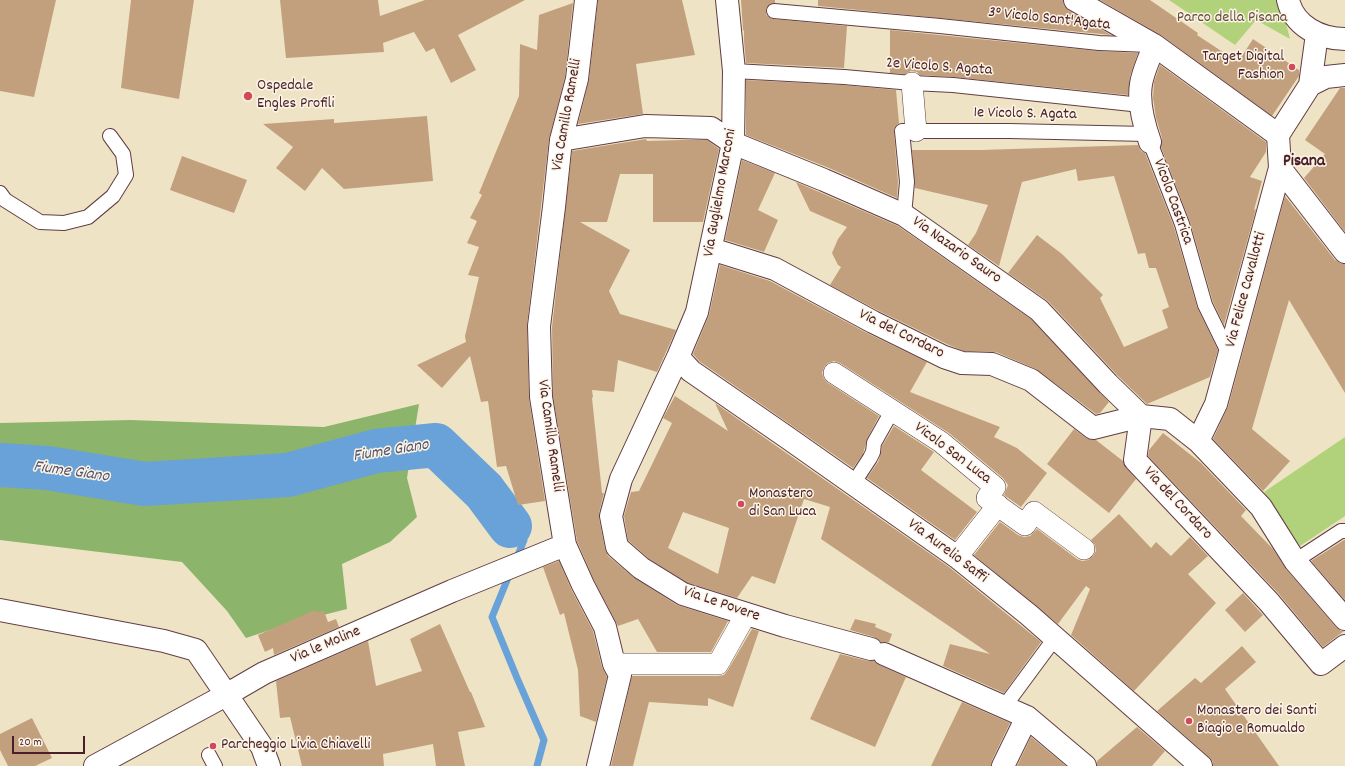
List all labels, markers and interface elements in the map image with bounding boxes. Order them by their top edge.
street label: 3° Vicolo Sant'Agata [987,4,1111,36]
park label: Parco della Pisana [1177,9,1287,29]
place label: Target Digital Fashion [1202,48,1284,86]
street label: 2e Vicolo S. Agata [885,55,993,81]
street label: Via Camillo Ramelli [549,57,587,173]
marker: Target Digital Fashion [1287,62,1297,72]
place label: Ospedale Engles Profili [257,77,334,115]
marker: Ospedale Engles Profili [242,90,254,102]
street label: 1e Vicolo S. Agata [973,105,1077,125]
street label: Via Guglielmo Marconi [700,127,742,259]
district label: Pisana [1283,153,1325,173]
street label: Vicolo Castrica [1148,157,1196,247]
street label: Via Nazario Sauro [908,213,1004,289]
street label: Via Felice Cavallotti [1222,230,1272,350]
street label: Via del Cordaro [855,306,947,364]
street label: Via Camillo Ramelli [532,379,566,493]
street label: Vicolo San Luca [910,419,994,489]
water label: Fiume Giano [352,436,430,468]
water label: Fiume Giano [32,458,110,488]
street label: Via del Cordaro [1138,464,1216,544]
place label: Monastero di San Luca [749,485,816,523]
marker: Monastero di San Luca [736,499,746,509]
street label: Via Aurelio Saffi [903,516,991,588]
street label: Via Le Povere [680,583,762,627]
street label: Via le Moline [288,623,364,669]
place label: Monastero dei Santi Biagio e Romualdo [1197,702,1317,740]
marker: Monastero dei Santi Biagio e Romualdo [1184,716,1194,726]
scale bar [14,728,87,754]
text: 20 m [19,734,42,751]
place label: Parcheggio Livia Chiavelli [221,736,370,756]
marker: Parcheggio Livia Chiavelli [208,741,218,751]

